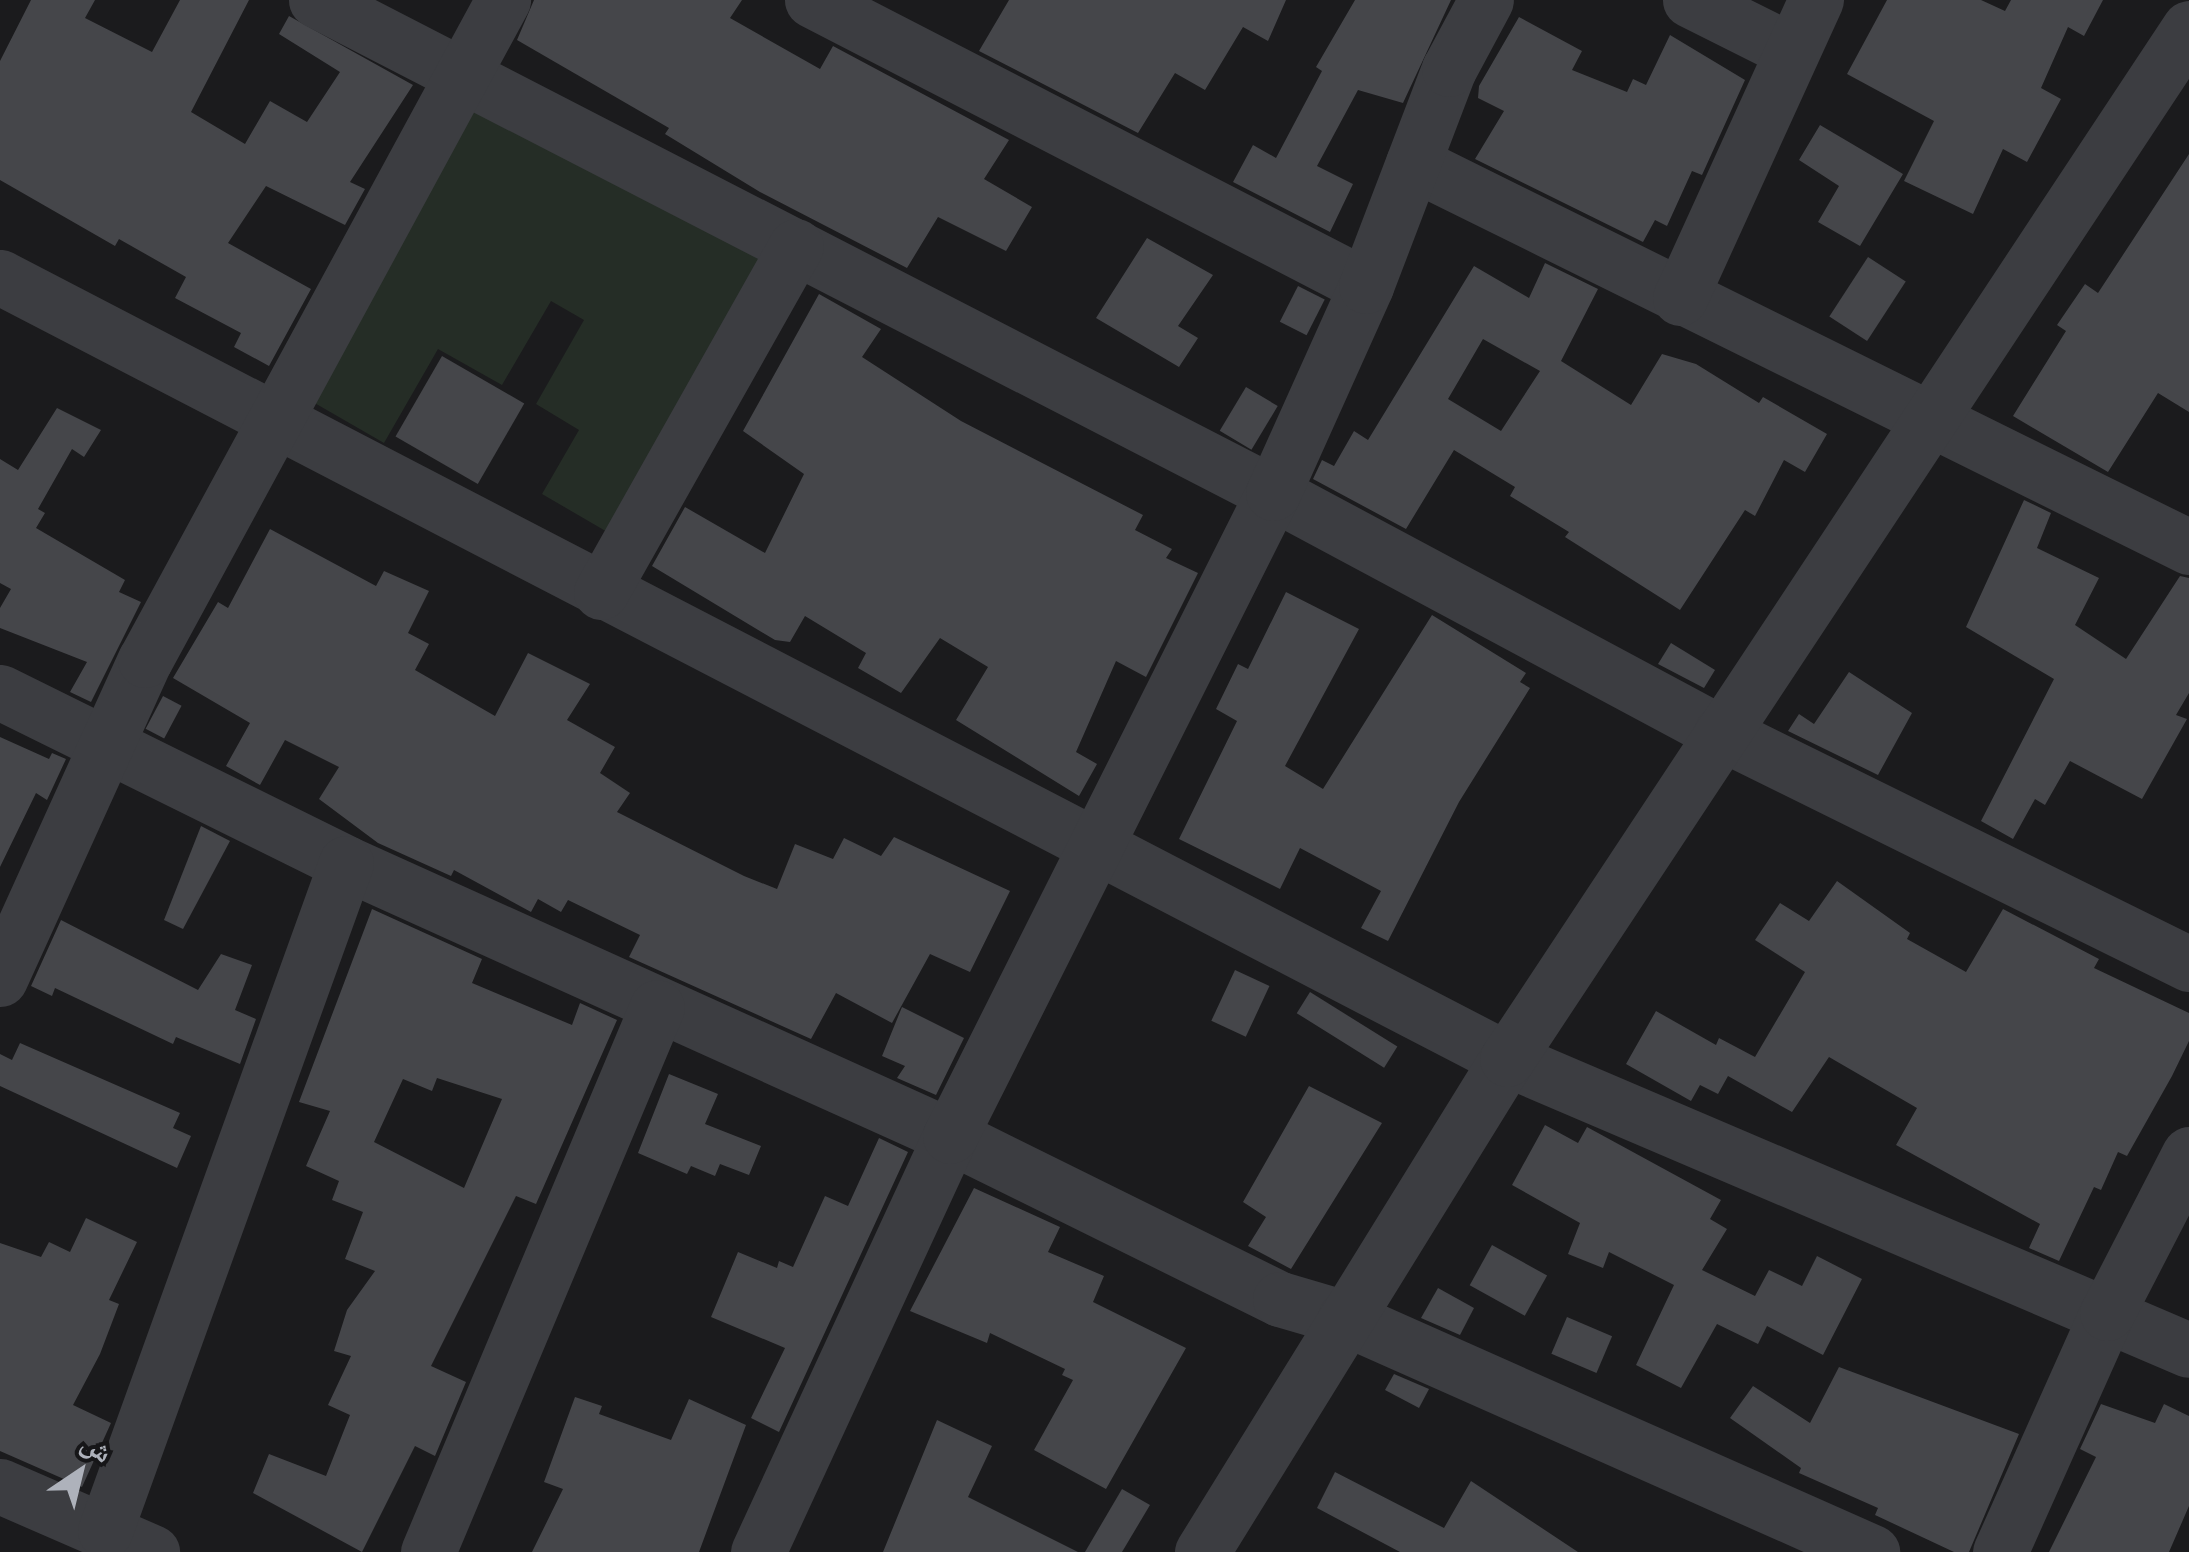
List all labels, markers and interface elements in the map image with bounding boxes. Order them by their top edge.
north arrow [30,1422,130,1522]
text: ش [75,1423,120,1471]

